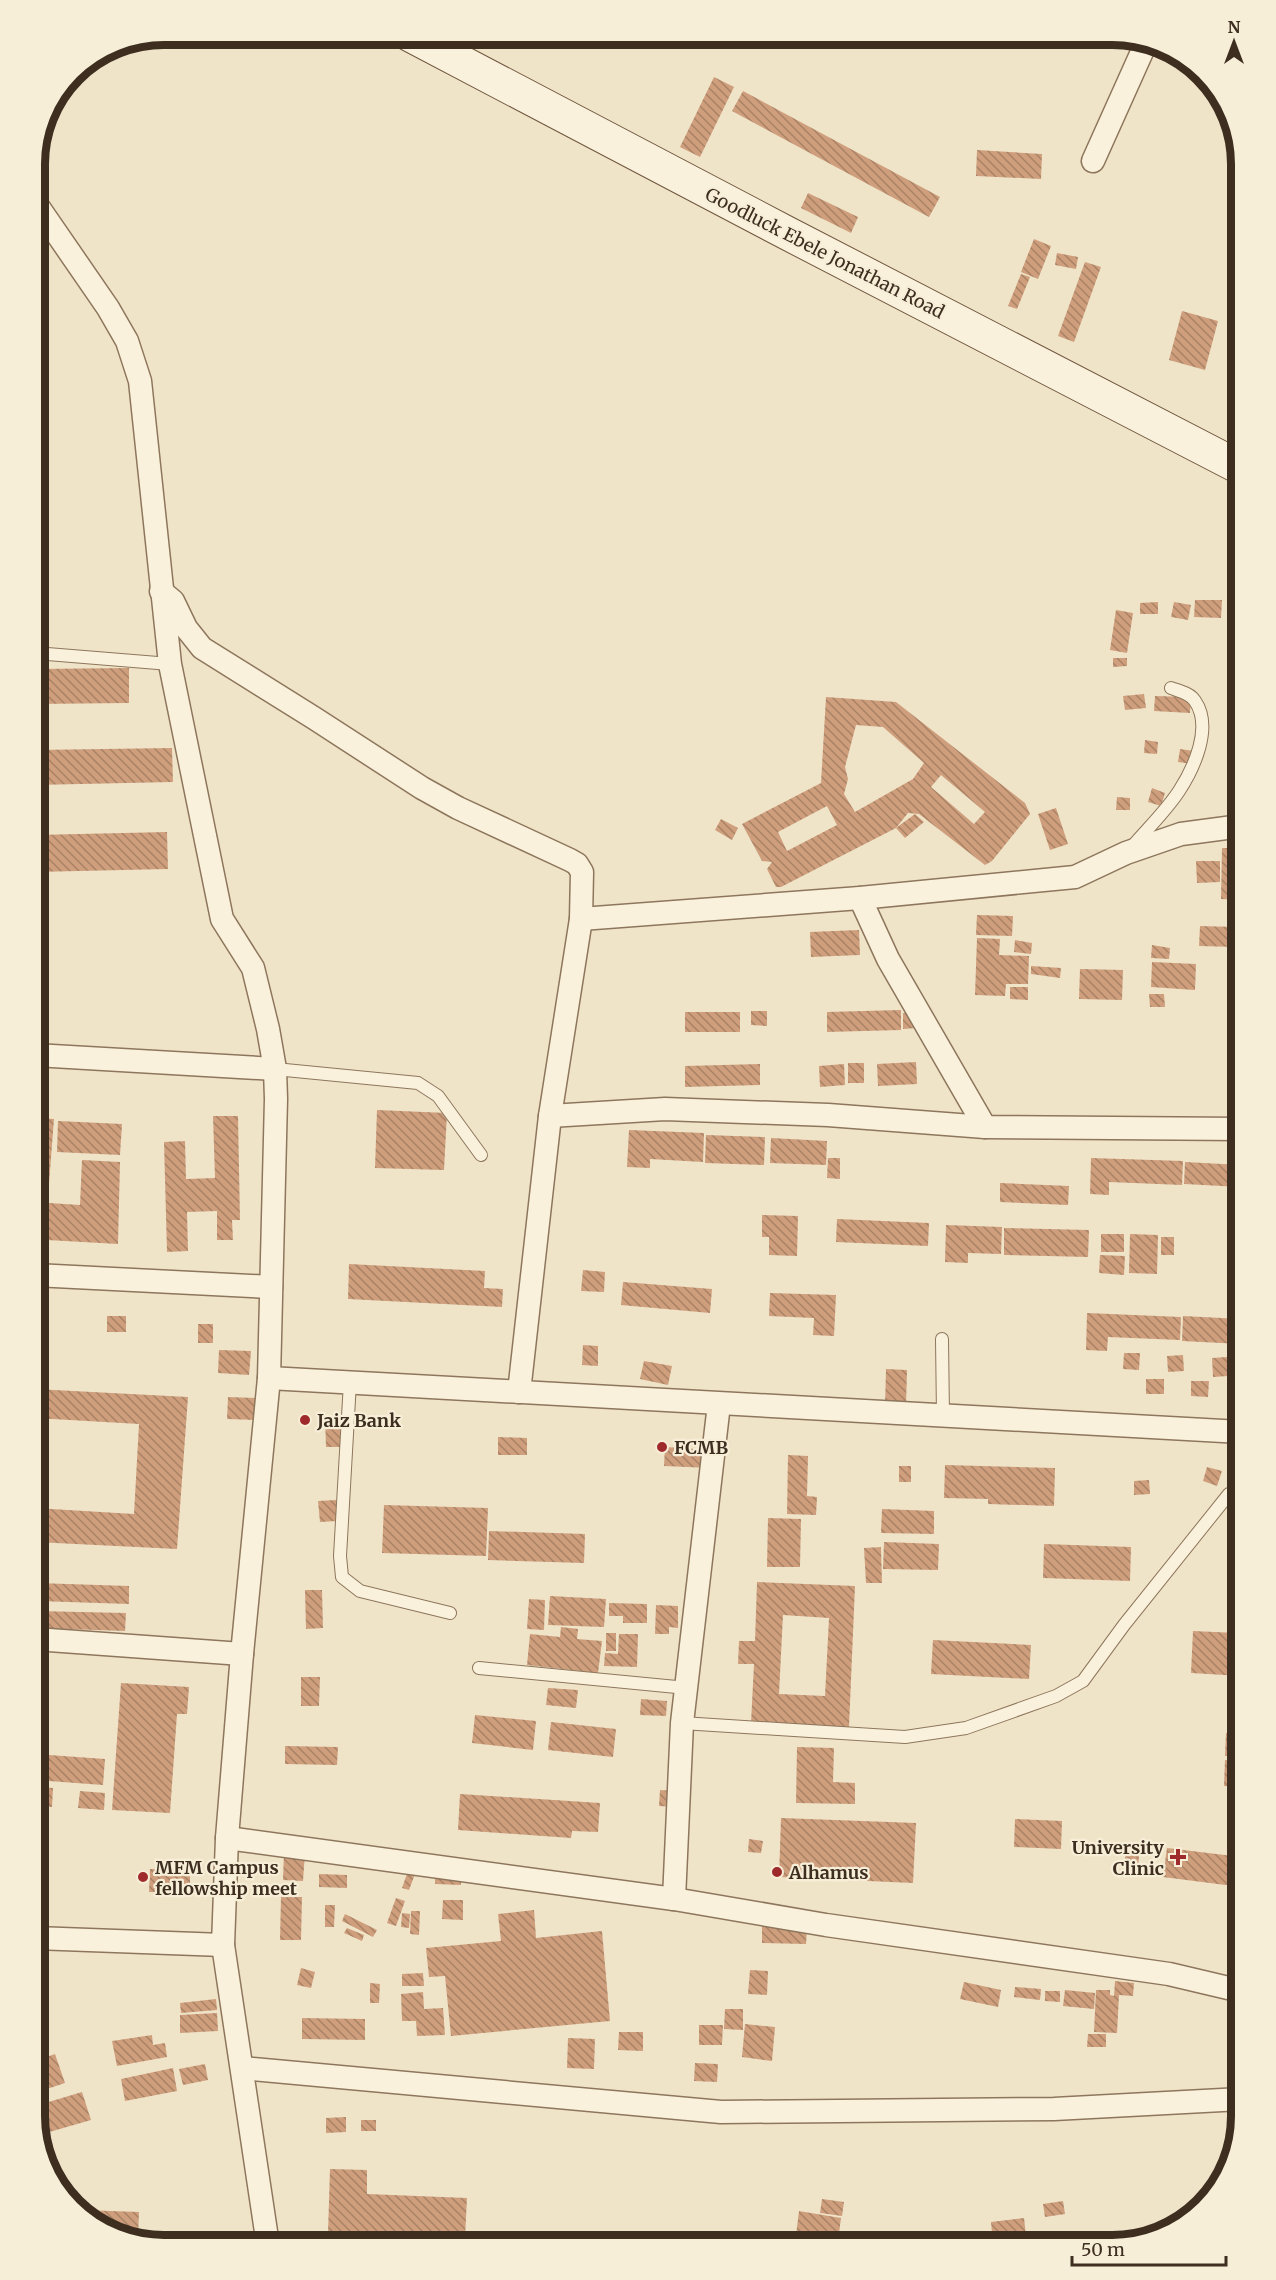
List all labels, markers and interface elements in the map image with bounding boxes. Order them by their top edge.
north arrow [1204,12,1264,72]
text: N [1228,17,1241,37]
street label: Goodluck Ebele Jonathan Road [702,183,949,324]
place label: Jaiz Bank [316,1409,401,1432]
marker: Jaiz Bank [298,1413,312,1427]
place label: FCMB [674,1436,728,1459]
marker: FCMB [655,1440,669,1454]
place label: University Clinic [1072,1836,1164,1880]
marker: University Clinic [1169,1848,1187,1866]
place label: MFM Campus fellowship meet [155,1856,298,1900]
place label: Alhamus [788,1861,868,1884]
marker: Alhamus [770,1865,784,1879]
marker: MFM Campus fellowship meet [136,1870,150,1884]
scale bar [1072,2229,1226,2267]
text: 50 m [1081,2238,1125,2261]

